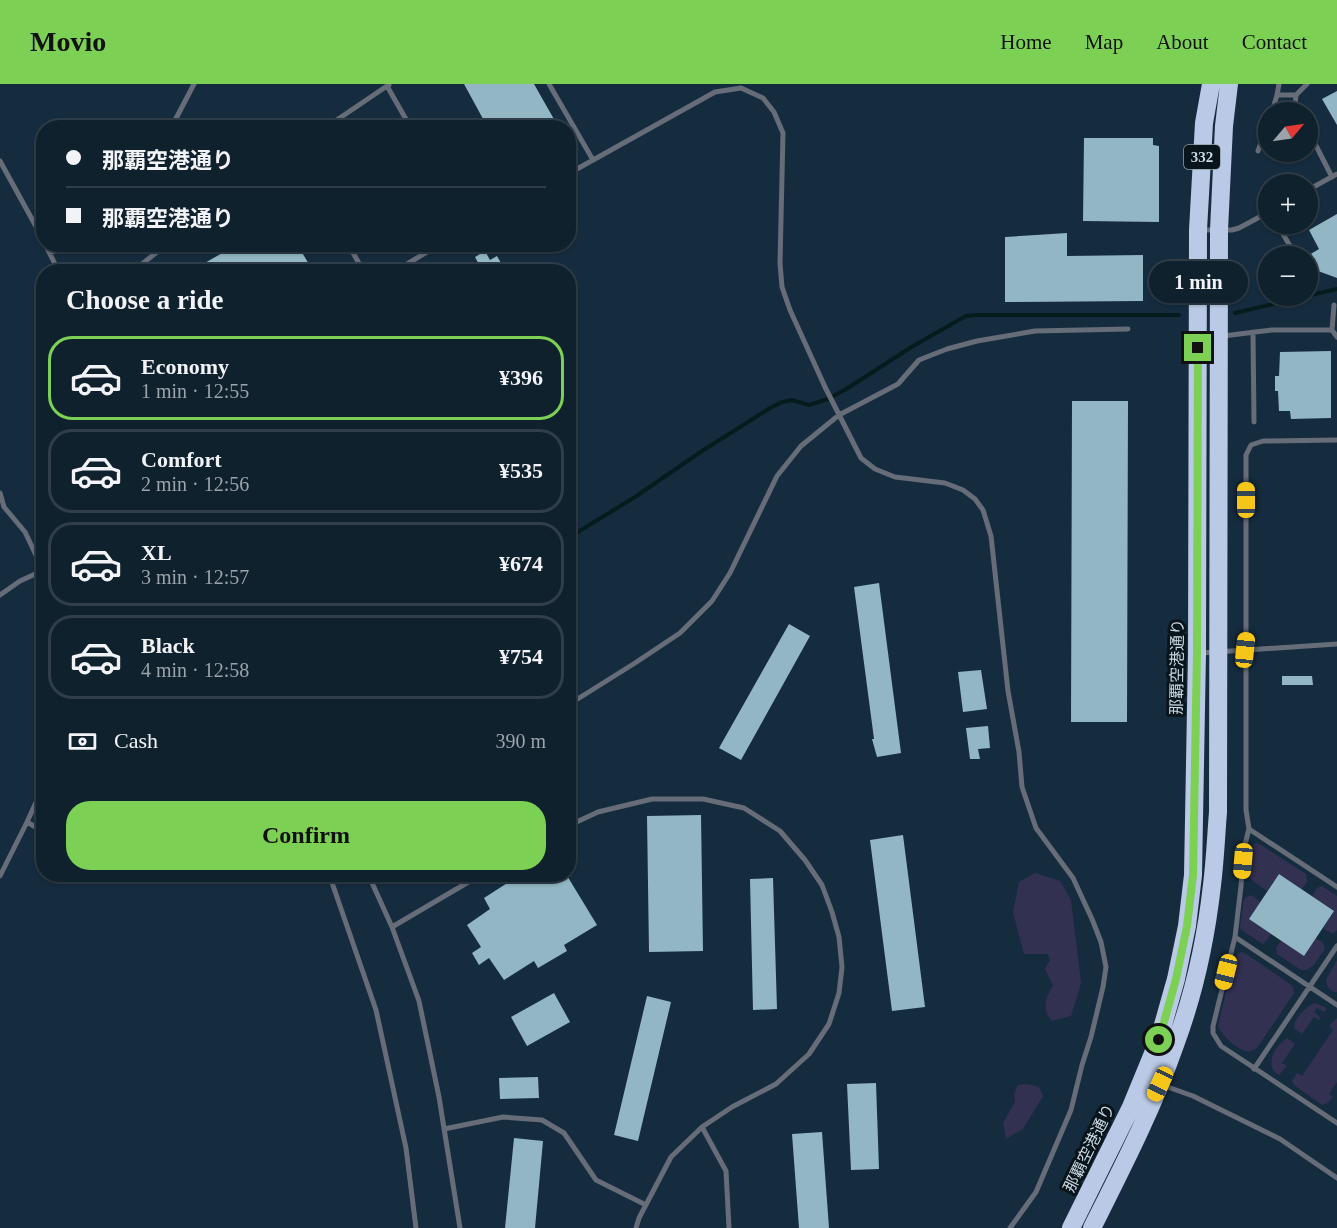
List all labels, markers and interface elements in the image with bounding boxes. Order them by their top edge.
text: Movio [30,26,106,57]
text: Home [1000,30,1052,54]
text: Map [1085,30,1123,54]
text: About [1156,30,1209,54]
text: Contact [1242,30,1307,54]
north arrow [1258,102,1318,162]
map controls [1258,102,1318,306]
road number: 332 [1184,145,1220,169]
text: 那覇空港通り [102,148,234,173]
button: + [1258,174,1318,234]
text: 那覇空港通り [102,206,234,231]
button: − [1258,246,1318,306]
callout: 1 min [1148,261,1248,303]
text: 1 min [1174,271,1223,293]
text: Choose a ride [66,285,224,315]
route end [1184,334,1211,361]
icon: car [69,351,123,405]
text: Economy [141,354,229,379]
text: ¥396 [499,365,543,390]
text: 1 min · 12:55 [141,380,249,402]
icon: car [69,444,123,498]
text: Comfort [141,447,222,472]
text: ¥535 [499,458,543,483]
text: 2 min · 12:56 [141,473,249,495]
car [1237,482,1255,518]
icon: car [69,537,123,591]
text: XL [141,540,172,565]
text: ¥674 [499,551,543,576]
text: 3 min · 12:57 [141,566,249,588]
street label: 那覇空港通り [1168,619,1186,715]
icon: car [69,630,123,684]
car [1234,631,1256,669]
text: Black [141,633,195,658]
text: ¥754 [499,644,543,669]
text: 4 min · 12:58 [141,659,249,681]
icon: cash [66,725,99,758]
text: Cash [114,728,158,753]
text: 390 m [495,730,546,752]
button: Confirm [66,801,546,870]
car [1232,842,1254,880]
car [1213,952,1239,992]
route start [1145,1026,1172,1053]
car [1144,1064,1176,1104]
street label: 那覇空港通り [1060,1101,1118,1195]

